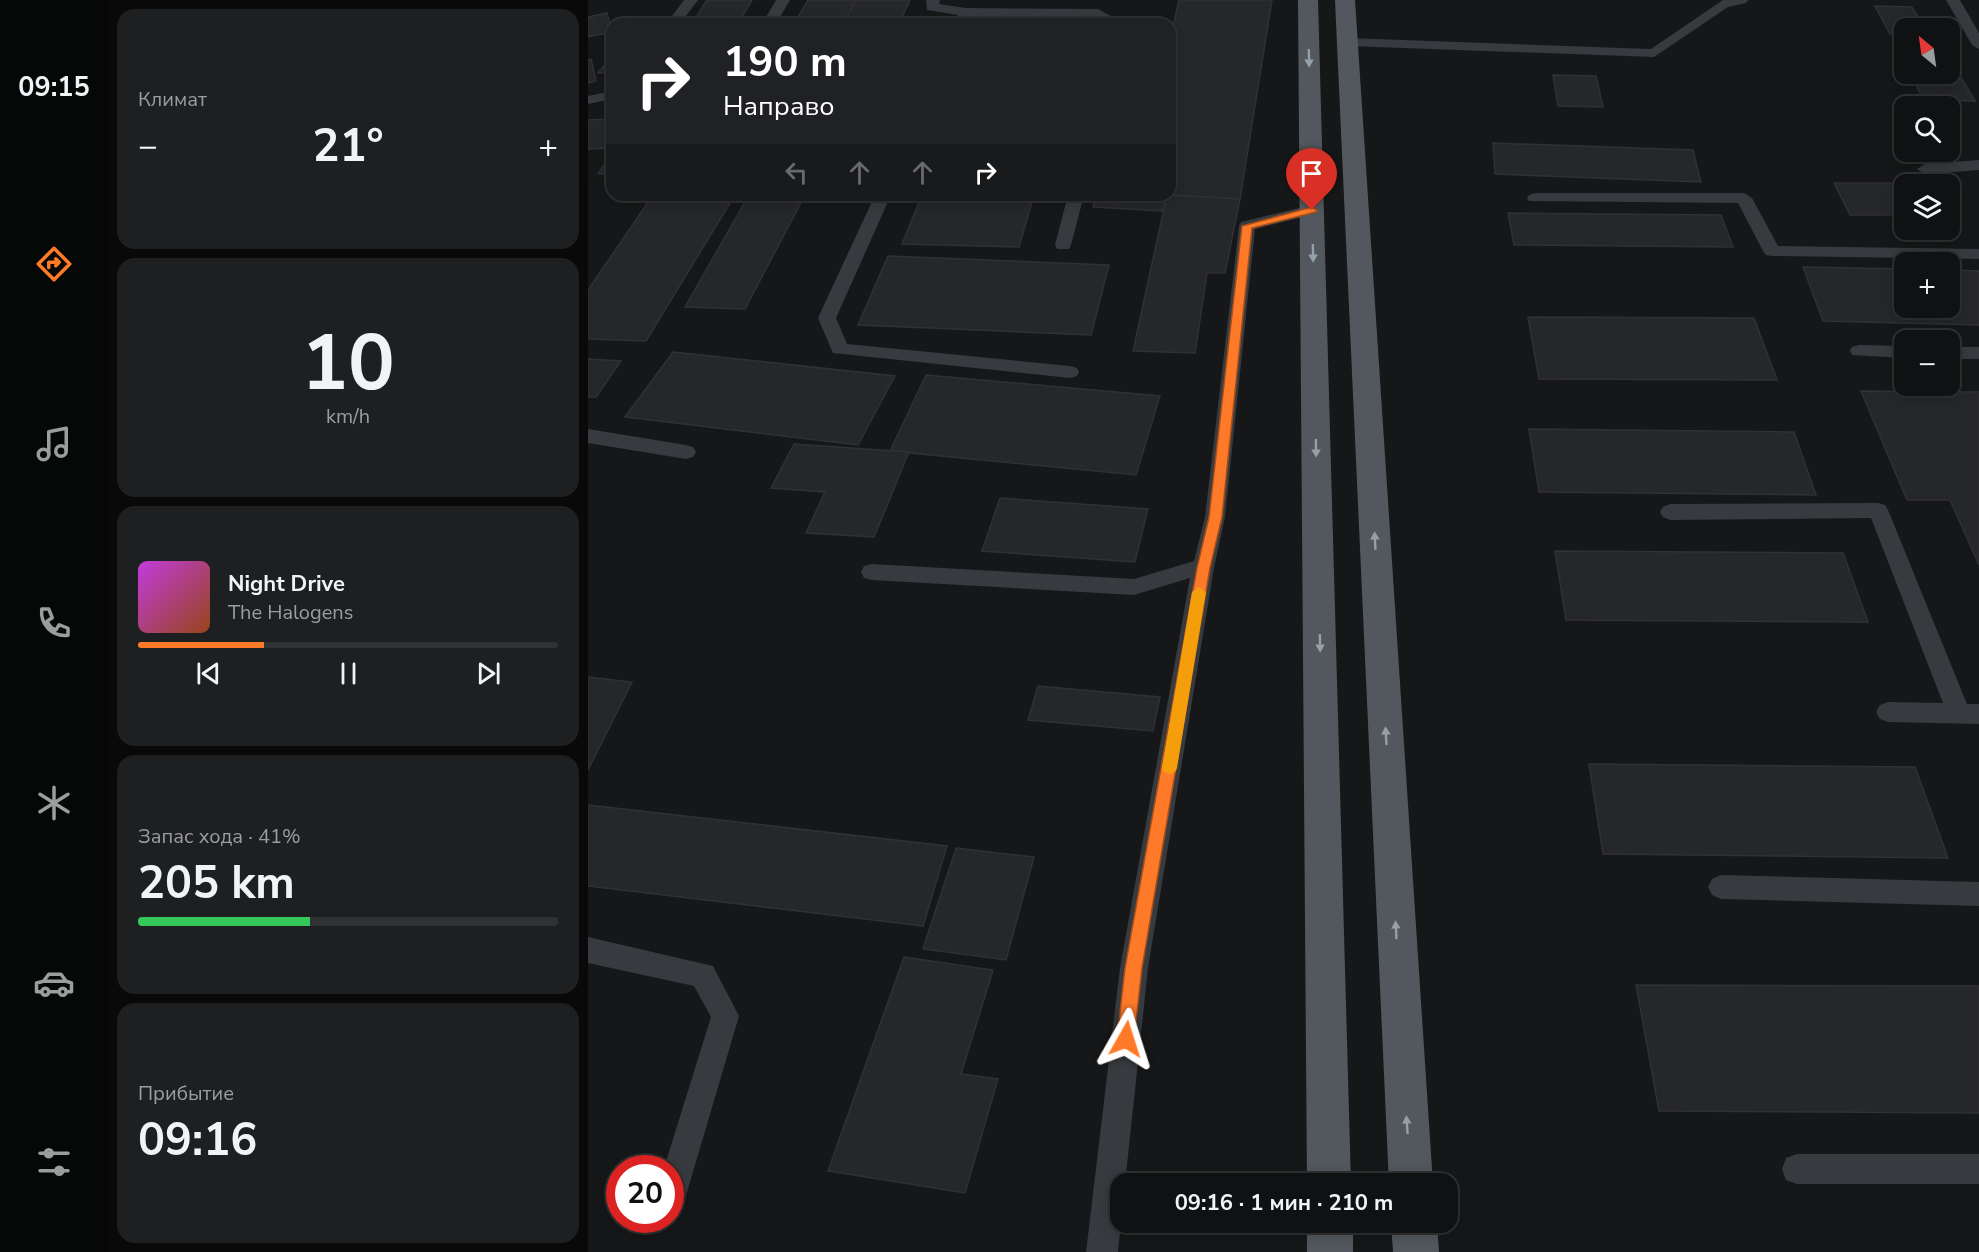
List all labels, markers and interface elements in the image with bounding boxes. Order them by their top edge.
north arrow [1894,18,1960,84]
map controls [1894,18,1960,396]
text: 190 m [723,34,847,91]
icon: right [624,42,702,120]
one-way arrow [1305,49,1314,68]
text: 09:15 [18,69,90,106]
text: Климат [138,86,207,113]
text: Направо [723,88,834,125]
button: search [1894,96,1960,162]
text: 21° [312,116,384,177]
text: − [138,124,158,169]
text: + [538,124,558,169]
pin [1286,148,1337,210]
icon: left [780,156,813,189]
icon: ahead [843,156,876,189]
icon: ahead [906,156,939,189]
icon: right [969,156,1002,189]
icon: arrive [1295,157,1328,190]
button: layers [1894,174,1960,240]
icon: directions [33,243,75,285]
one-way arrow [1308,244,1318,263]
button: + [1894,252,1960,318]
text: 10 [301,310,395,417]
button: − [1894,330,1960,396]
text: km/h [326,403,370,430]
icon: music [33,423,75,465]
one-way arrow [1311,439,1321,458]
one-way arrow [1370,532,1380,551]
text: Night Drive [228,569,345,599]
text: The Halogens [228,599,353,626]
icon: phone [33,602,75,644]
one-way arrow [1315,634,1324,653]
icon: previous [192,657,225,690]
icon: pause [332,657,365,690]
icon: next [472,657,505,690]
one-way arrow [1381,726,1390,745]
icon: climate [33,782,75,824]
text: Запас хода · 41% [138,823,301,850]
text: 205 km [138,853,295,914]
one-way arrow [1392,921,1401,940]
icon: car [33,962,75,1004]
position arrow [1094,1007,1158,1071]
text: Прибытие [138,1080,234,1107]
text: 09:16 [138,1110,257,1171]
one-way arrow [1403,1116,1412,1135]
icon: filters [33,1141,75,1183]
speed limit sign: 20 [606,1155,684,1233]
text: 09:16 · 1 мин · 210 m [1175,1188,1393,1218]

